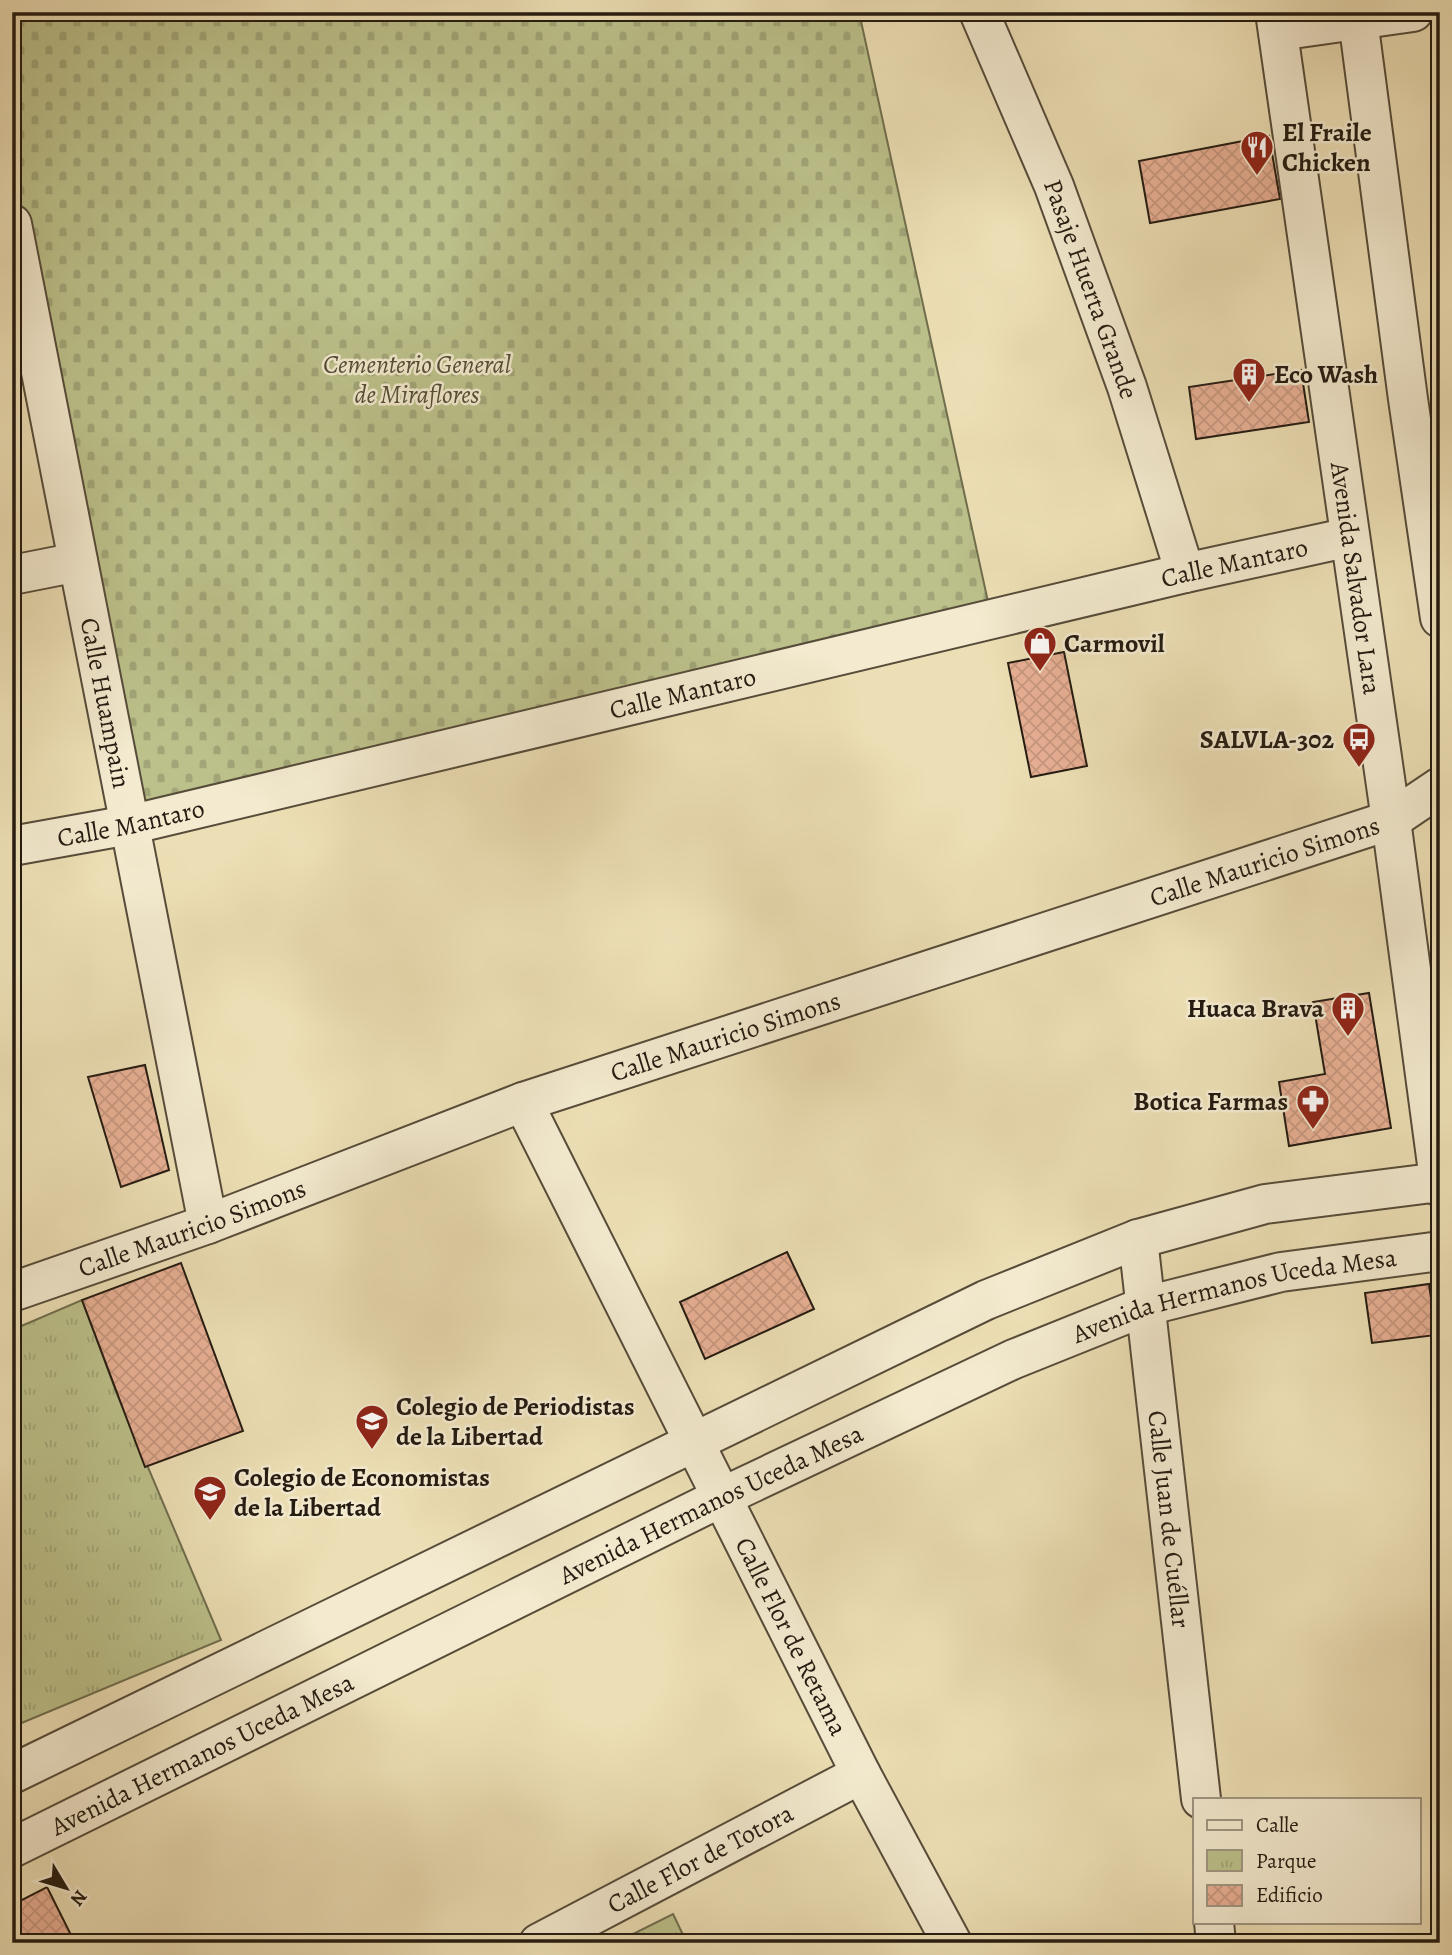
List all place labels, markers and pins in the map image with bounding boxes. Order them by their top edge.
place label: El Fraile Chicken [1282,115,1372,180]
restaurant icon: El Fraile Chicken [1238,128,1276,177]
building icon: Eco Wash [1230,355,1268,404]
place label: Eco Wash [1274,357,1378,392]
shop icon: Carmovil [1021,624,1059,673]
place label: Carmovil [1064,626,1165,661]
bus stop icon: SALVLA-302 [1340,720,1378,769]
place label: SALVLA-302 [1200,722,1334,757]
building icon: Huaca Brava [1329,989,1367,1038]
place label: Huaca Brava [1187,991,1324,1026]
pharmacy icon: Botica Farmas [1294,1082,1332,1131]
place label: Botica Farmas [1133,1084,1288,1119]
place label: Colegio de Periodistas de la Libertad [396,1389,635,1454]
school or university icon: Colegio de Periodistas de la Libertad [353,1402,391,1451]
place label: Colegio de Economistas de la Libertad [234,1460,490,1525]
school or university icon: Colegio de Economistas de la Libertad [191,1473,229,1522]

